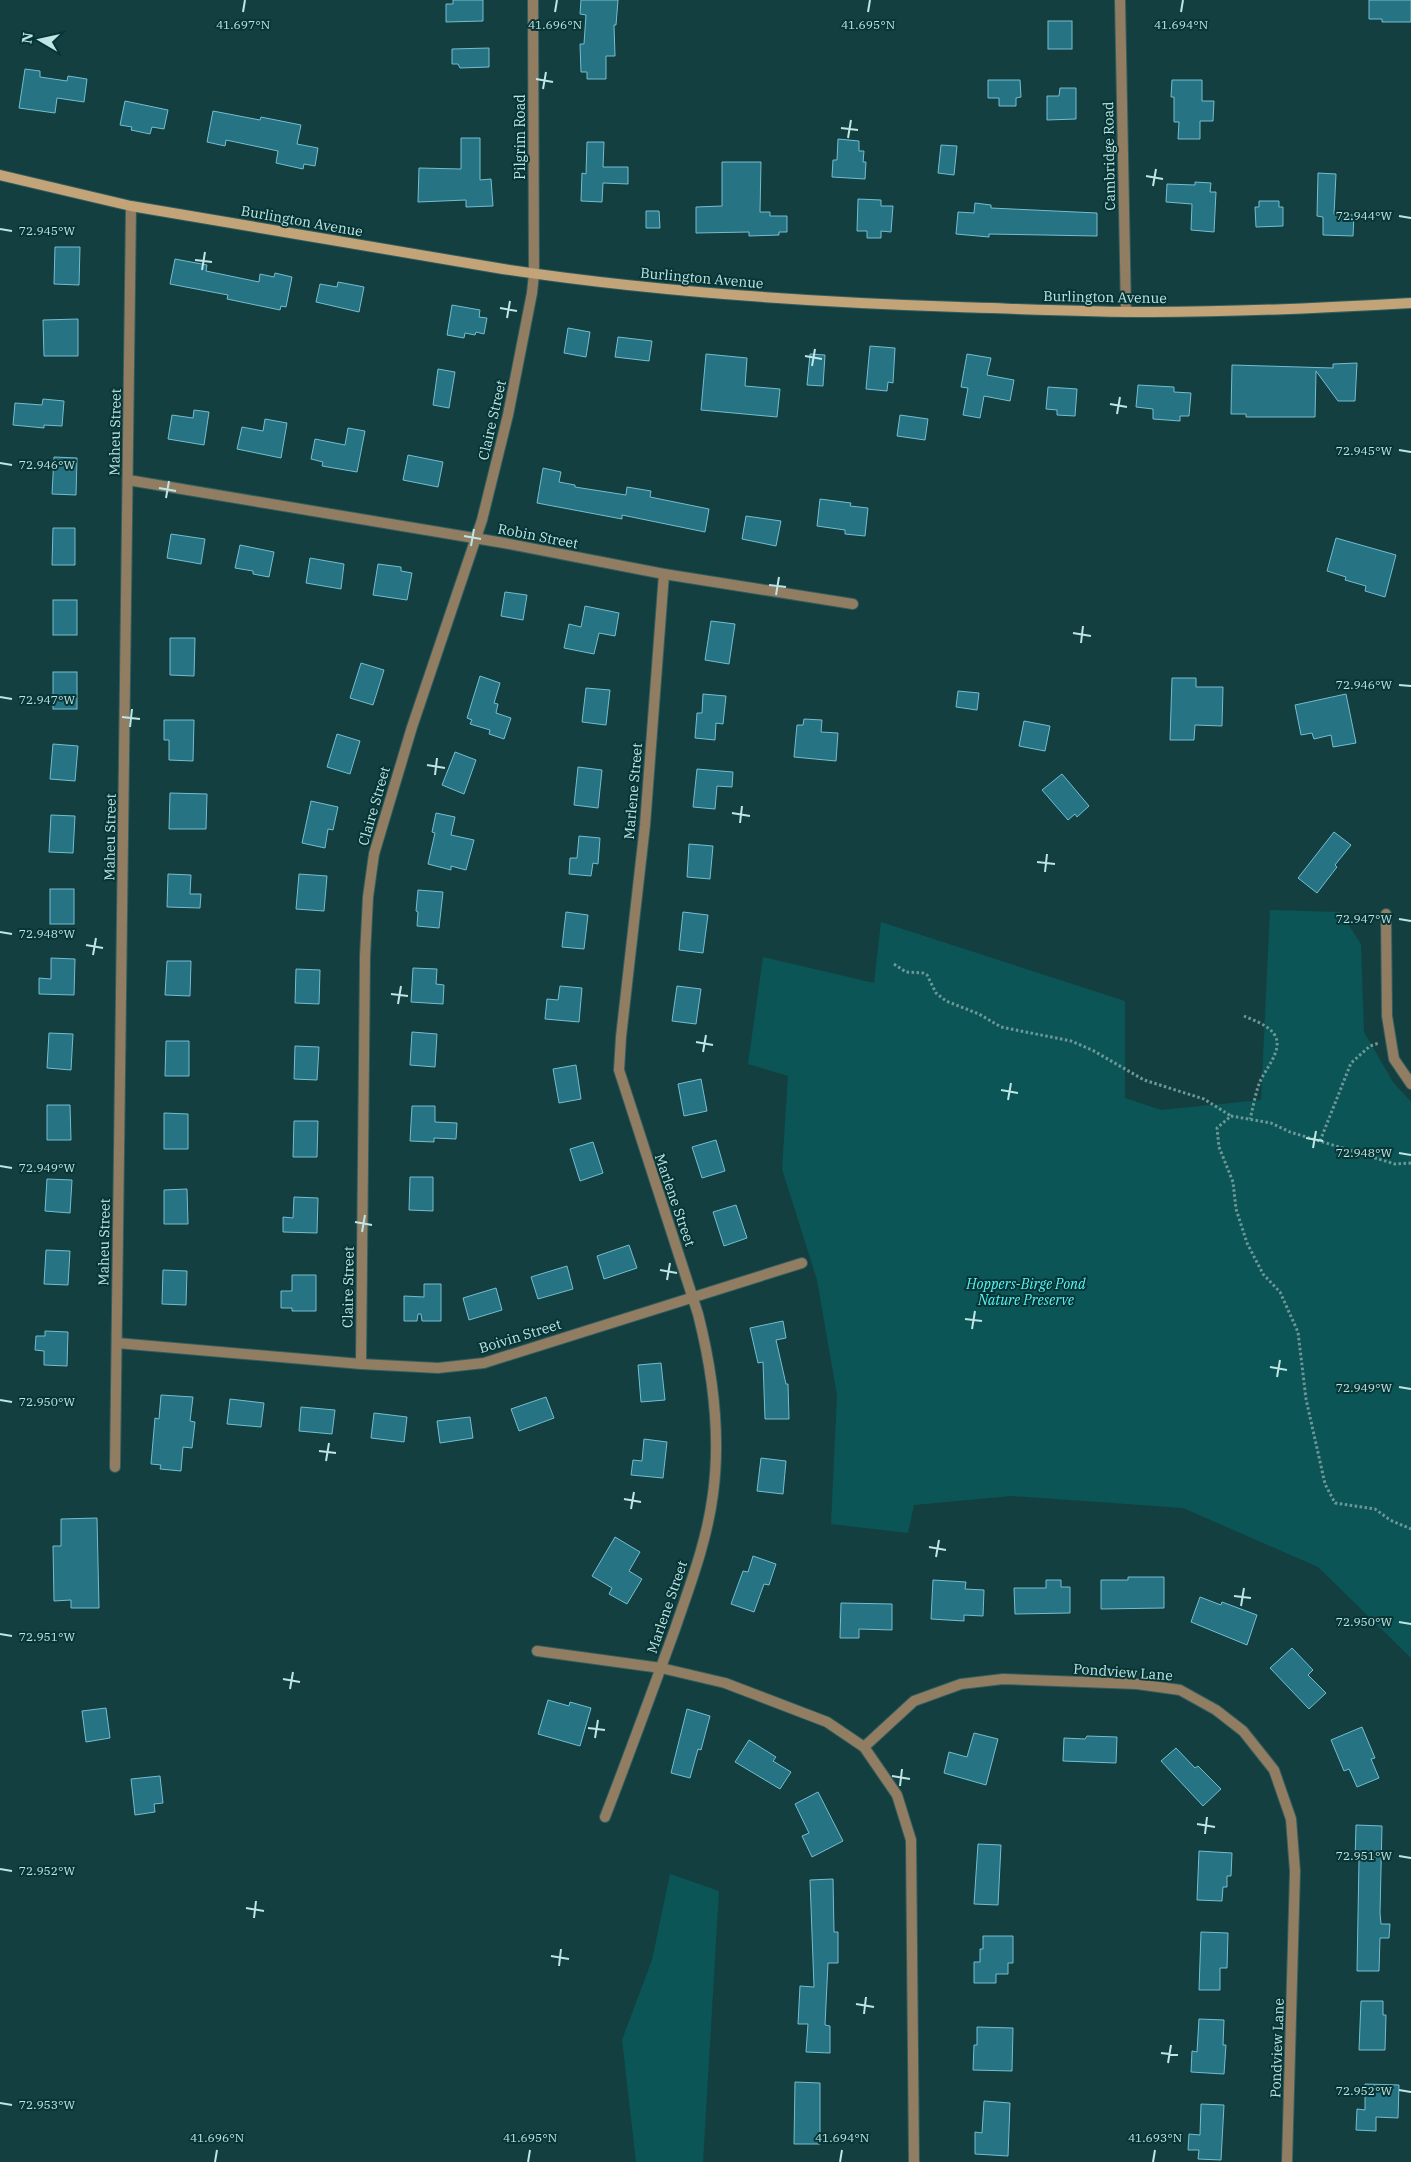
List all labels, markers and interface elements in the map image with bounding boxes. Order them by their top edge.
north arrow [15,15,65,65]
text: 41.697°N [216,17,270,32]
text: 41.696°N [528,17,582,32]
text: 41.695°N [841,17,895,32]
text: 41.694°N [1154,17,1208,32]
text: N [17,31,37,45]
street label: Pilgrim Road [511,94,529,180]
street label: Cambridge Road [1099,101,1119,211]
street label: Burlington Avenue [240,201,364,241]
text: 72.944°W [1336,208,1393,223]
text: 72.945°W [19,223,76,238]
street label: Burlington Avenue [640,264,764,292]
street label: Burlington Avenue [1043,287,1167,307]
street label: Claire Street [474,378,510,462]
street label: Maheu Street [105,388,125,476]
text: 72.945°W [1336,443,1393,458]
text: 72.946°W [19,457,76,472]
street label: Robin Street [496,519,580,553]
text: 72.946°W [1336,677,1393,692]
text: 72.947°W [19,692,76,707]
street label: Marlene Street [620,742,646,840]
street label: Claire Street [354,764,394,848]
street label: Maheu Street [100,793,120,881]
text: 72.947°W [1336,911,1393,926]
text: 72.948°W [19,926,76,941]
text: 72.948°W [1336,1145,1393,1160]
street label: Marlene Street [651,1151,699,1249]
text: 72.949°W [19,1160,76,1175]
street label: Maheu Street [94,1198,114,1286]
street label: Claire Street [338,1246,358,1328]
park label: Hoppers-Birge Pond Nature Preserve [965,1275,1086,1309]
street label: Boivin Street [477,1315,563,1357]
text: 72.949°W [1336,1380,1393,1395]
text: 72.950°W [19,1394,76,1409]
street label: Marlene Street [643,1558,691,1656]
text: 72.950°W [1336,1614,1393,1629]
text: 72.951°W [19,1629,76,1644]
street label: Pondview Lane [1073,1660,1173,1684]
text: 72.951°W [1336,1848,1393,1863]
text: 72.952°W [19,1863,76,1878]
street label: Pondview Lane [1266,1998,1288,2098]
text: 72.952°W [1336,2083,1393,2098]
text: 72.953°W [19,2097,76,2112]
text: 41.696°N [190,2130,244,2145]
text: 41.695°N [503,2130,557,2145]
text: 41.694°N [815,2130,869,2145]
text: 41.693°N [1128,2130,1182,2145]

